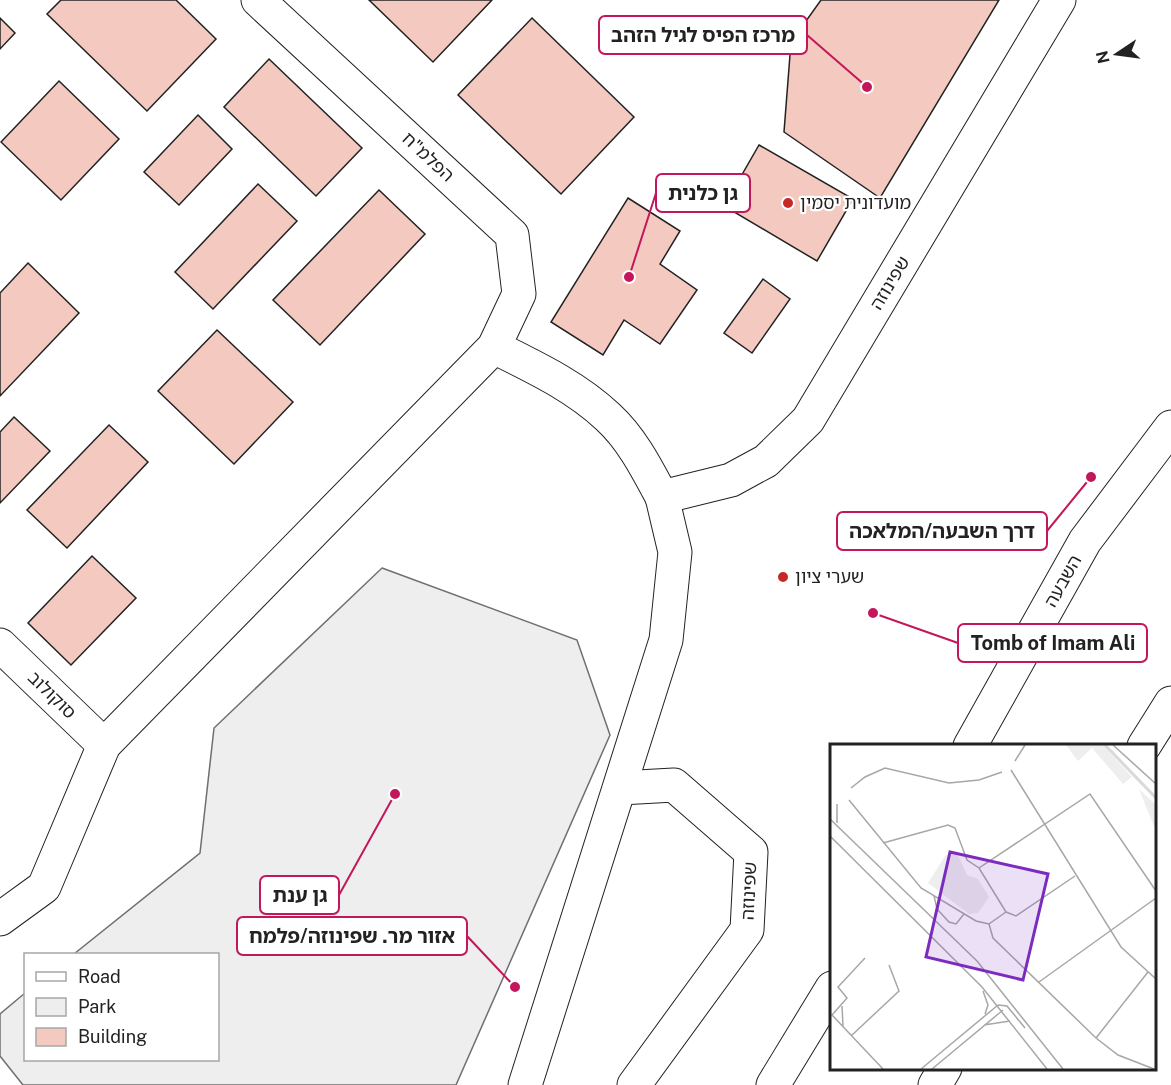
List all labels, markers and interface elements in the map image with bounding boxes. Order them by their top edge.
callout: מרכז הפיס לגיל הזהב [599,16,807,54]
text: מרכז הפיס לגיל הזהב [611,23,795,47]
north arrow [1087,24,1147,84]
text: N [1092,49,1114,65]
street label: הפלמ"ח [398,128,458,186]
callout: גן כלנית [656,174,750,212]
text: גן כלנית [668,181,738,205]
place label: מועדונית יסמין [800,192,911,213]
marker: מועדונית יסמין [781,196,795,210]
street label: שפינוזה [865,252,914,313]
callout: דרך השבעה/המלאכה [837,512,1047,550]
text: דרך השבעה/המלאכה [849,519,1035,543]
street label: השבעה [1040,551,1085,610]
place label: שערי ציון [795,566,864,587]
marker: שערי ציון [776,570,790,584]
callout: Tomb of Imam Ali [958,624,1147,662]
text: Tomb of Imam Ali [971,631,1135,655]
street label: סוקולוב [24,667,81,723]
inset map [830,744,1156,1070]
street label: שפינוזה [736,861,761,921]
callout: גן ענת [260,876,339,914]
text: גן ענת [273,883,327,907]
callout: אזור מר. שפינוזה/פלמח [237,917,467,955]
text: אזור מר. שפינוזה/פלמח [249,924,455,948]
legend [24,953,219,1061]
text: Road [78,966,121,987]
text: Park [78,996,116,1017]
text: Building [78,1026,147,1047]

